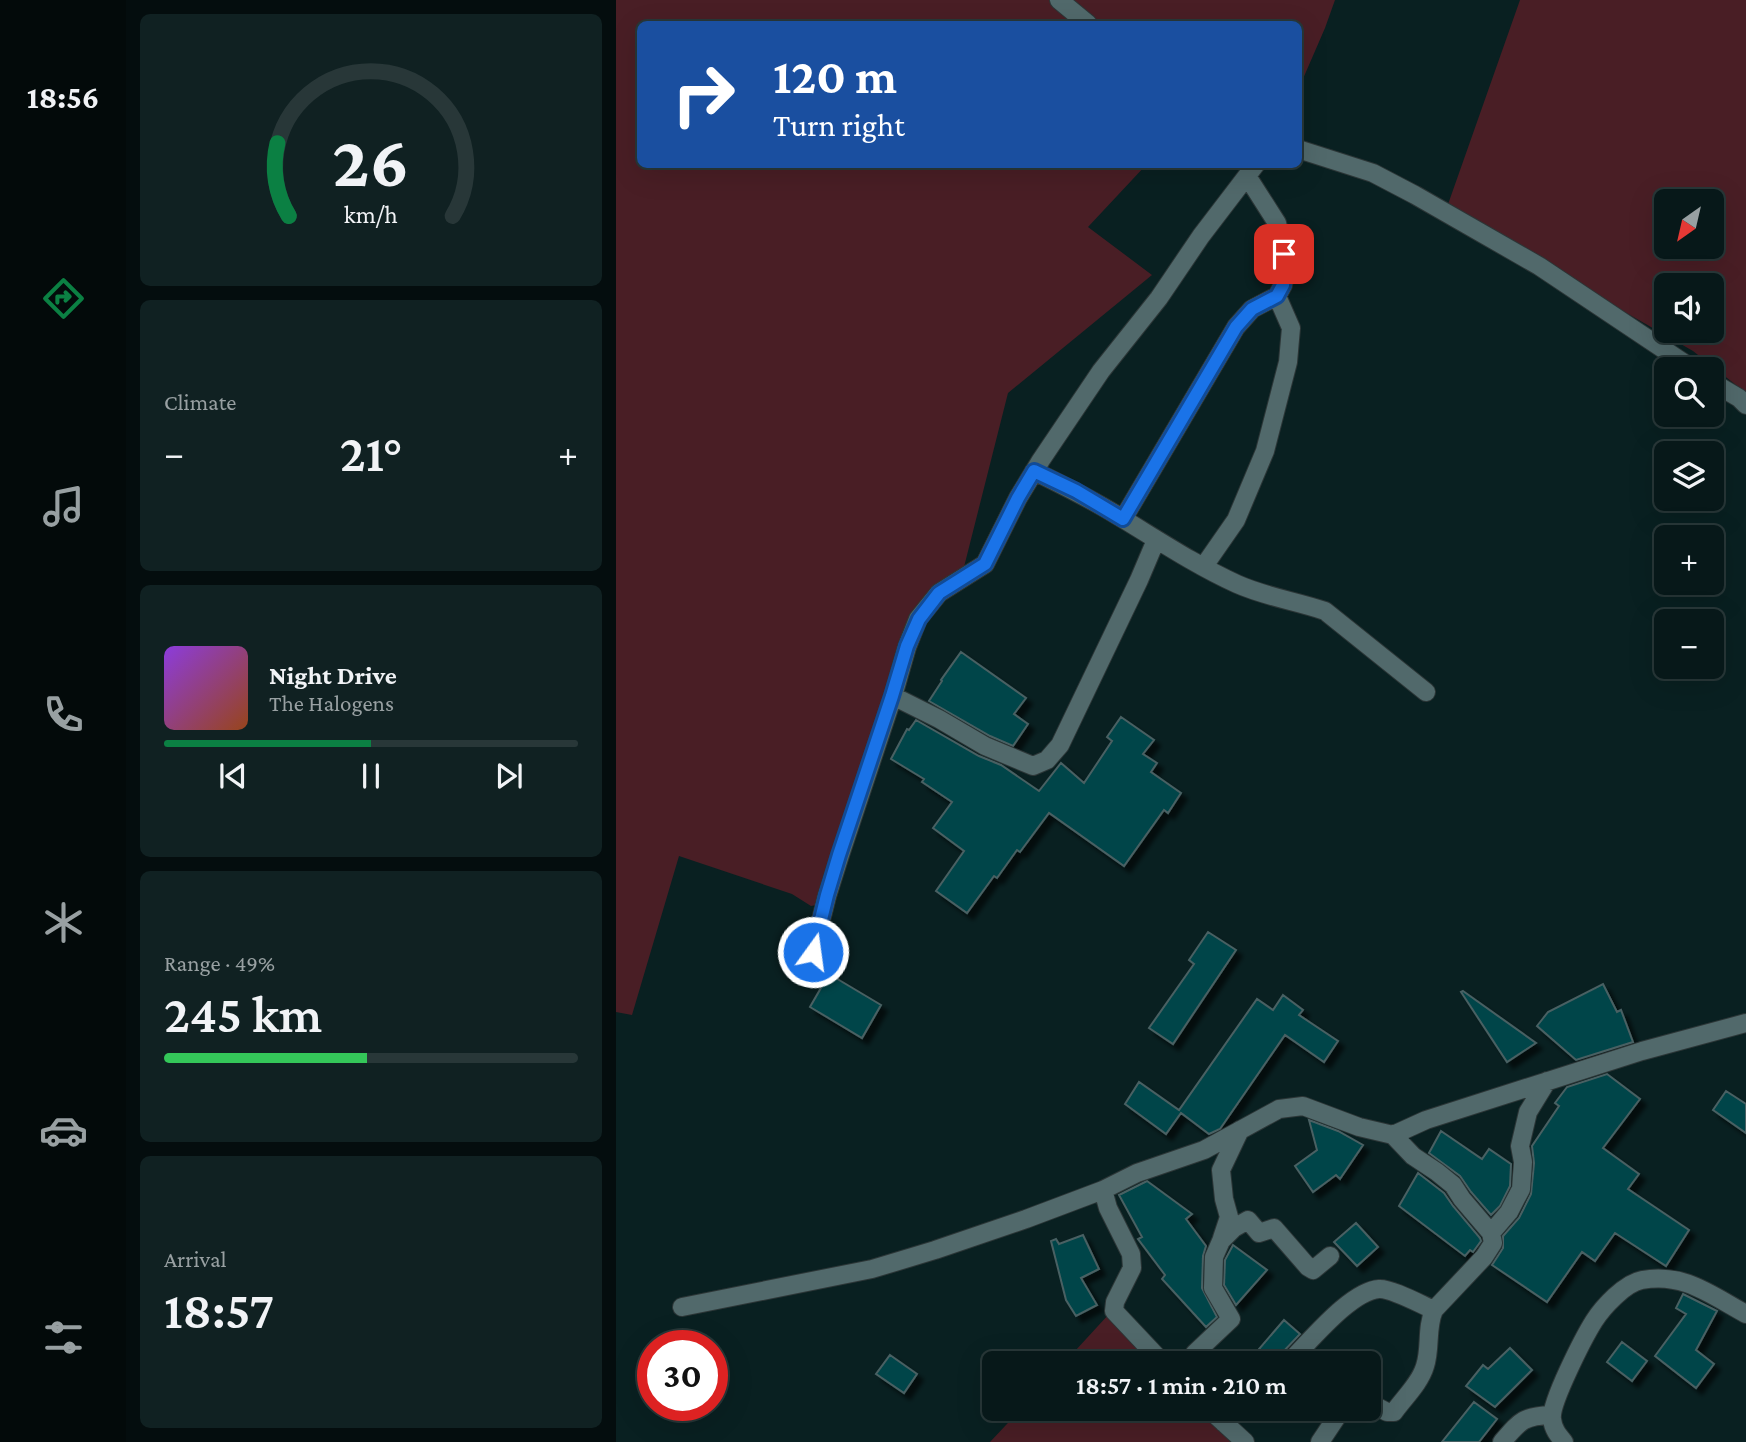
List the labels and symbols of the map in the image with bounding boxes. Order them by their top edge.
north arrow [1654,189,1724,259]
pin [1254,224,1314,284]
position arrow [776,915,850,989]
speed limit sign: 30 [637,1330,728,1421]

